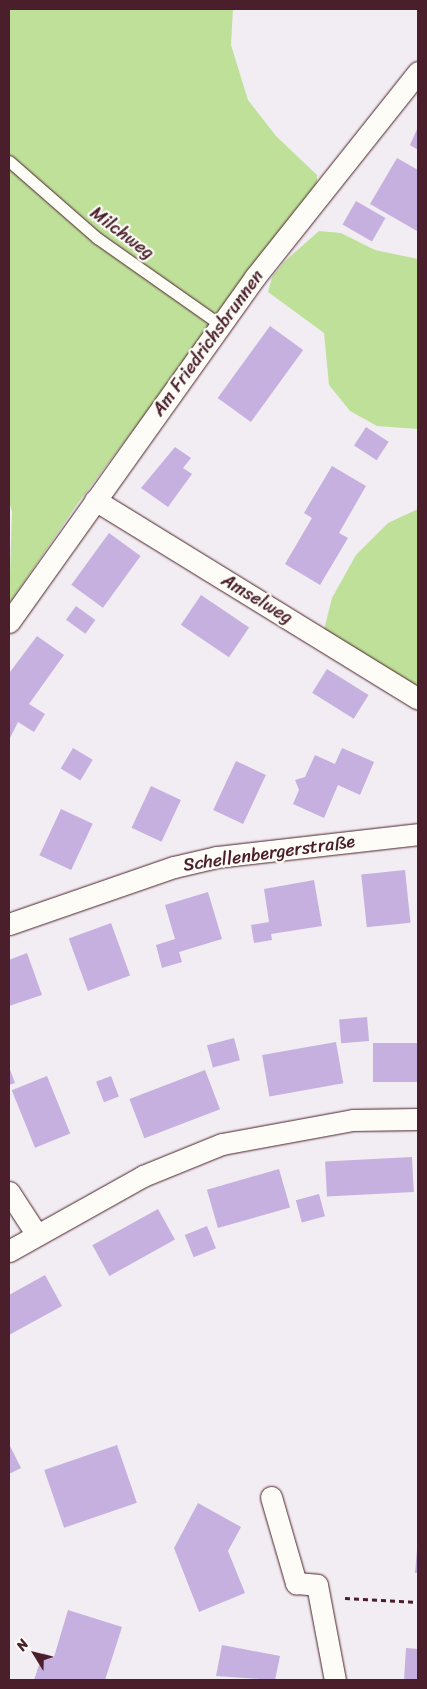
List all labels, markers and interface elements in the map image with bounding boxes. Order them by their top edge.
street label: Milchweg [86,202,158,264]
street label: Am Friedrichsbrunnen [148,266,268,420]
street label: Amselweg [218,569,296,629]
street label: Schellenbergerstraße [182,830,356,876]
north arrow [10,1629,60,1679]
text: N [9,1634,35,1656]

